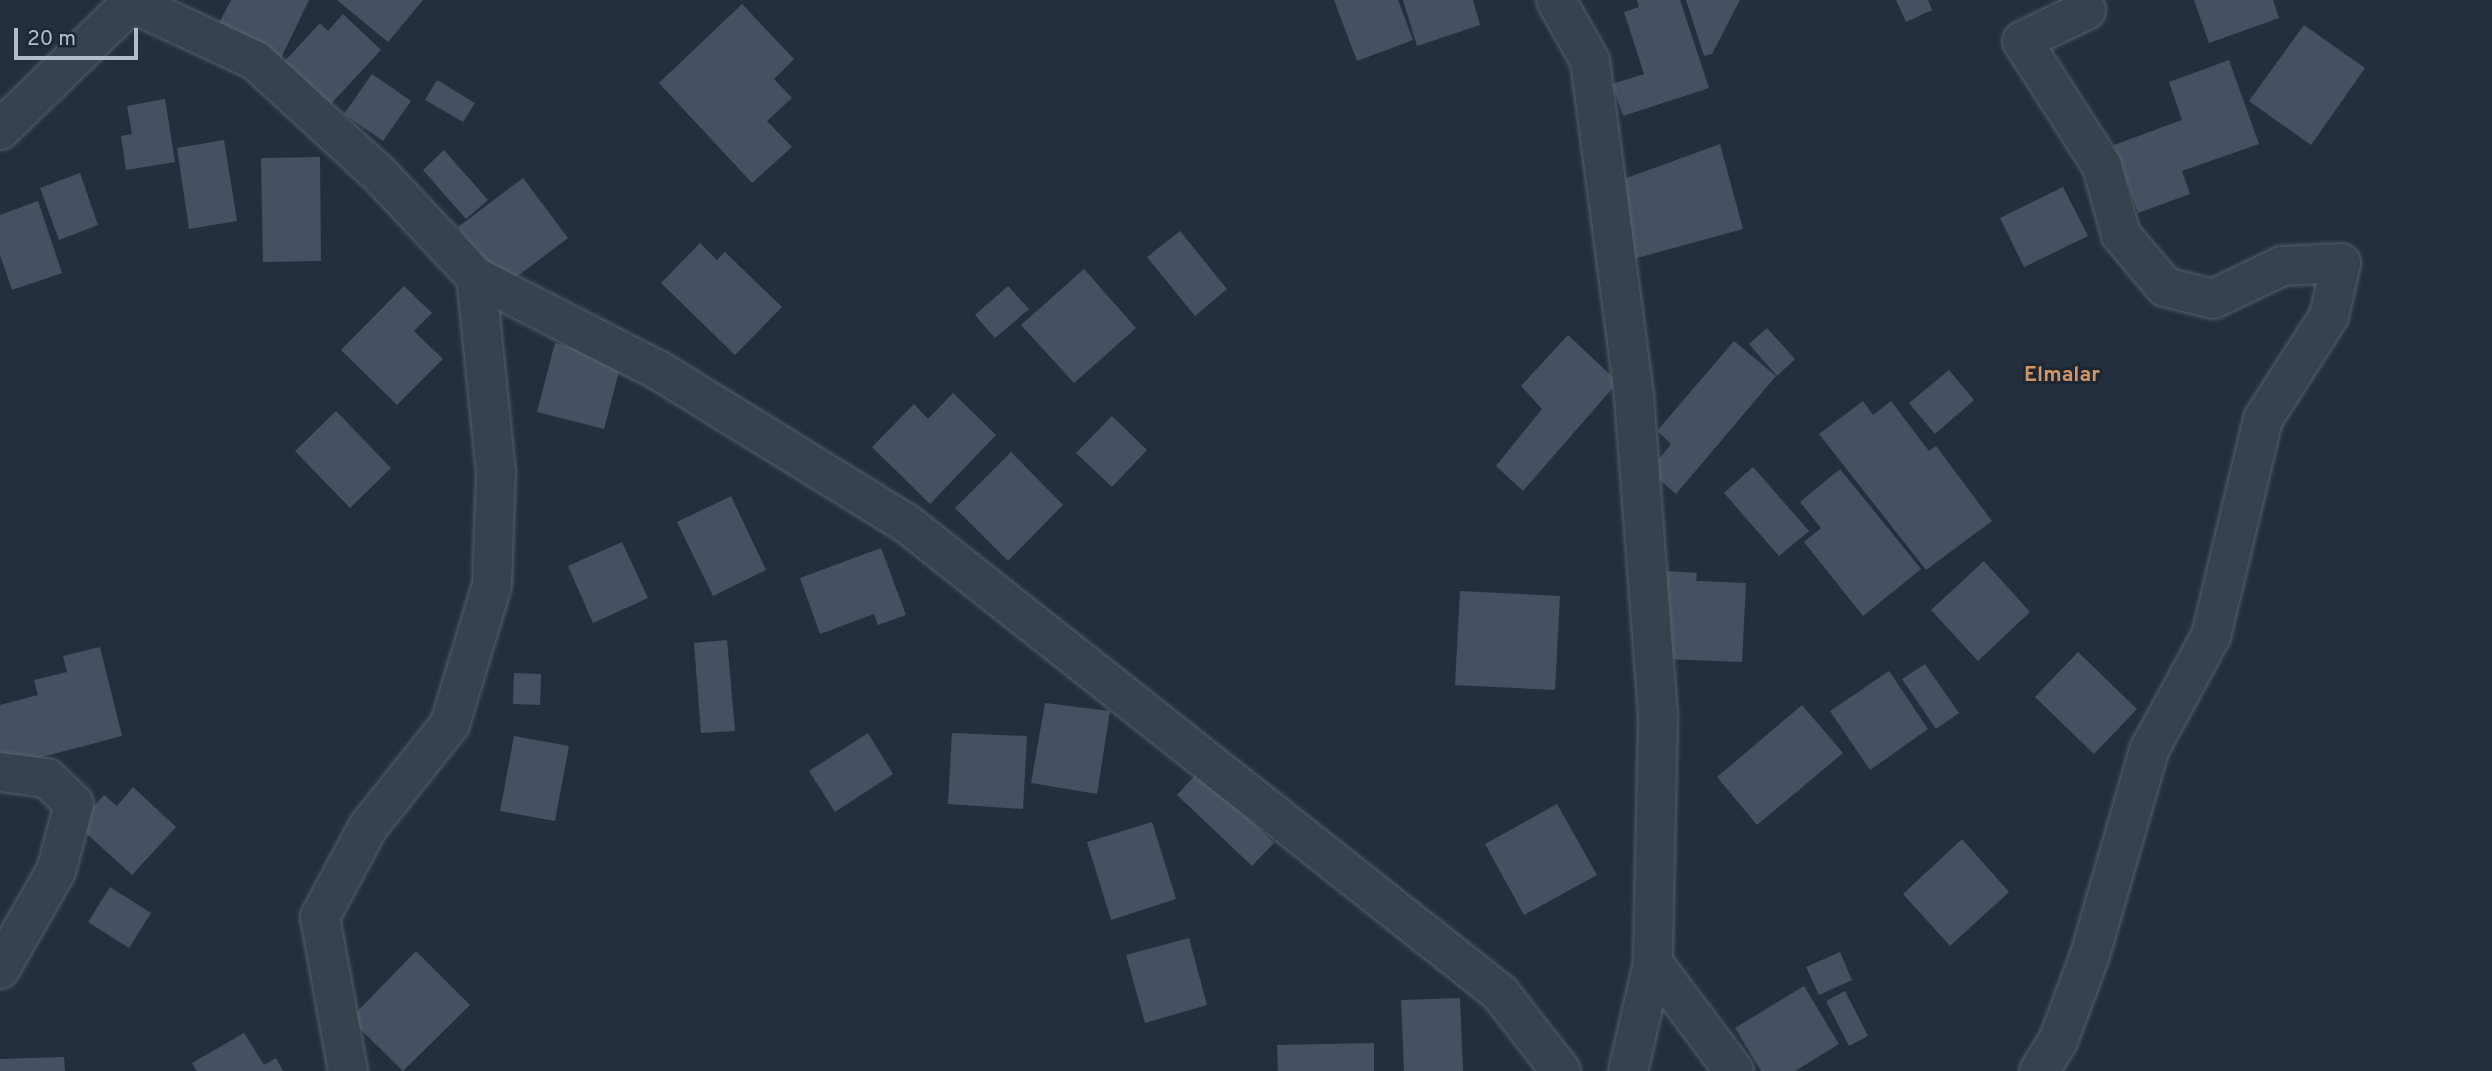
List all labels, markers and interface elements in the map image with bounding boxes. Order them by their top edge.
scale bar [18,14,142,58]
text: 20 m [27,26,76,53]
district label: Elmalar [2024,363,2100,389]

